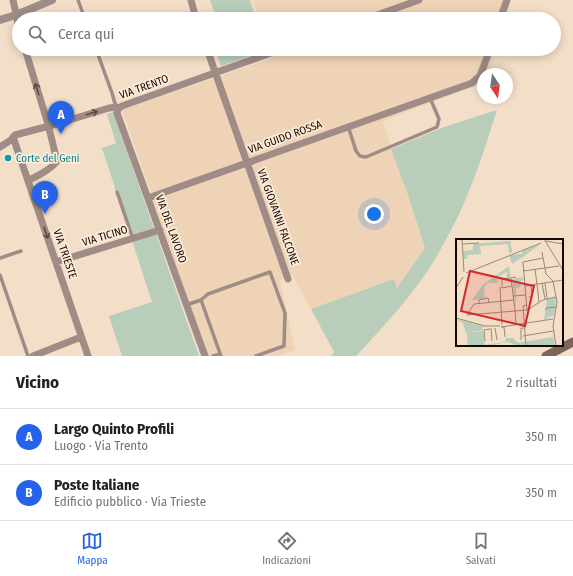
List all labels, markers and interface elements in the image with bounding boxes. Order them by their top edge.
search box [12,12,561,56]
icon: search [26,23,48,45]
text: Cerca qui [58,25,114,43]
north arrow [477,68,513,104]
street label: VIA TRENTO [118,72,170,102]
one-way arrow [33,82,40,95]
pin: A [48,101,74,134]
one-way arrow [85,109,98,116]
street label: VIA GUIDO ROSSA [246,118,324,156]
place label: Corte del Geni [16,152,80,165]
marker: Corte del Geni [3,153,13,163]
street label: VIA GIOVANNI FALCONE [255,167,301,267]
pin: B [32,181,58,214]
street label: VIA DEL LAVORO [153,193,189,265]
your location [364,204,384,224]
street label: VIA TICINO [81,223,129,249]
one-way arrow [43,226,51,238]
street label: VIA TRIESTE [50,228,80,280]
inset map [456,239,563,346]
text: Vicino [16,372,59,393]
text: 2 risultati [507,375,557,390]
text: Largo Quinto Profili [54,420,174,438]
text: A [25,429,33,444]
text: 350 m [525,429,557,444]
text: Luogo · Via Trento [54,438,148,453]
text: Poste Italiane [54,476,139,494]
text: B [25,485,33,500]
text: 350 m [525,485,557,500]
text: Edificio pubblico · Via Trieste [54,494,206,509]
tab: Mappa [77,530,108,567]
tab: Indicazioni [262,530,311,567]
tab: Salvati [466,530,496,567]

